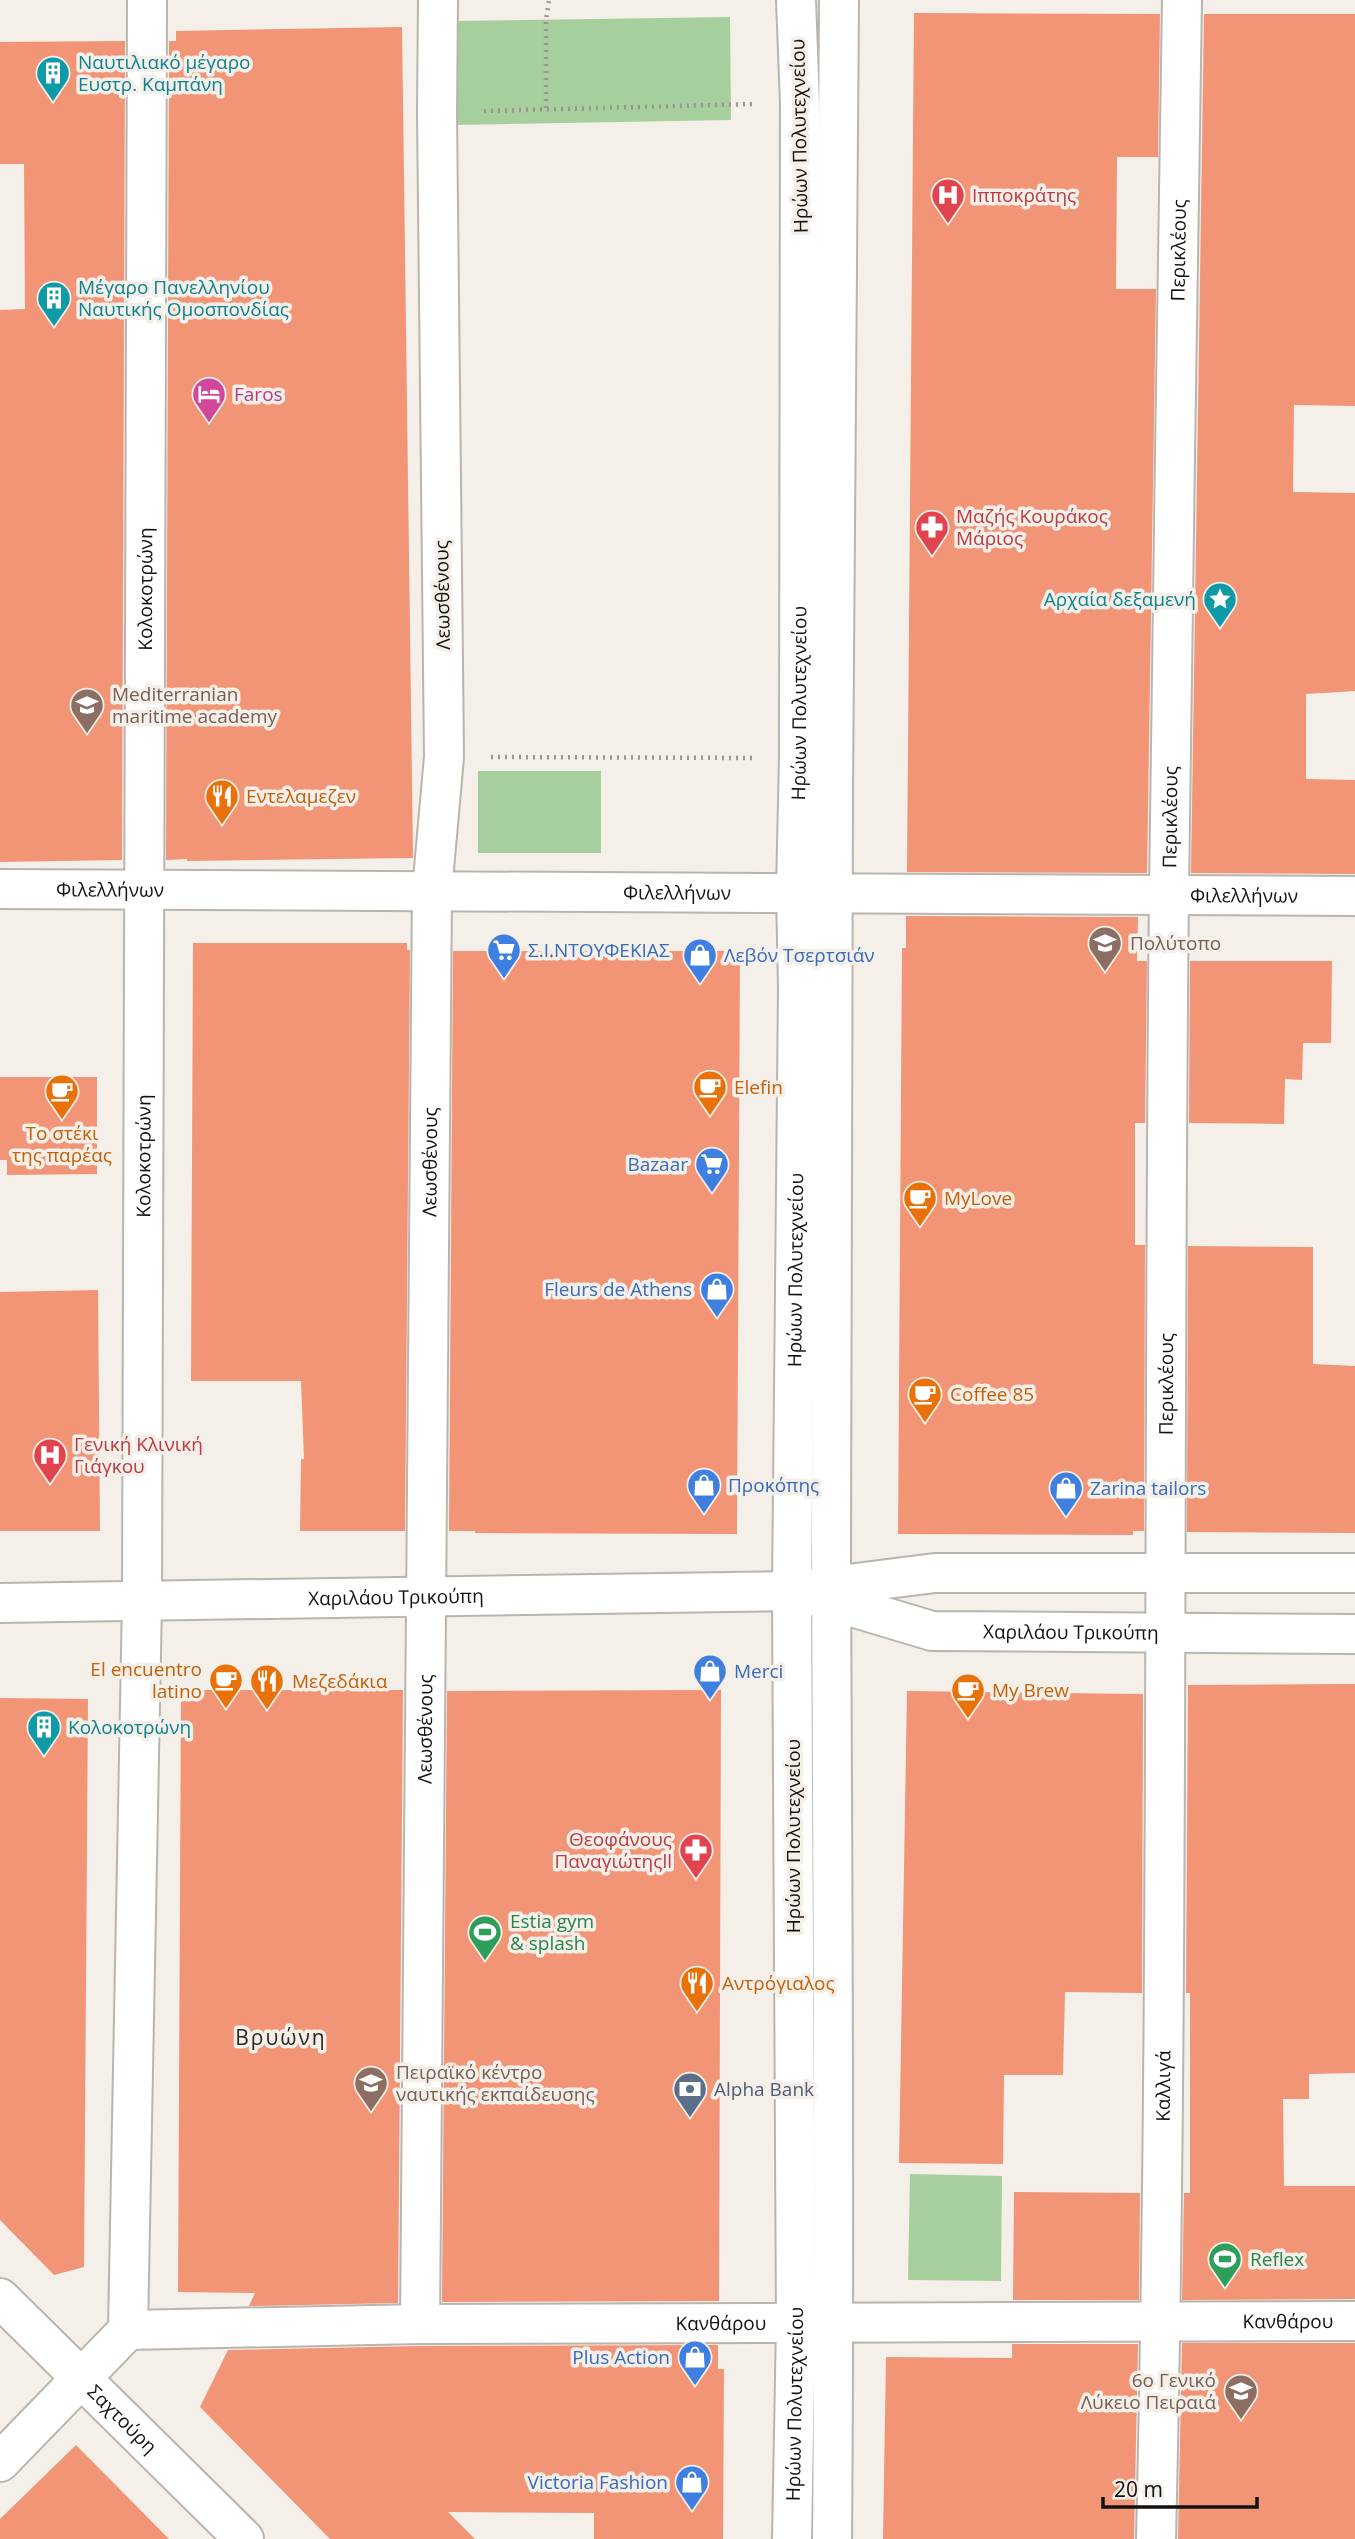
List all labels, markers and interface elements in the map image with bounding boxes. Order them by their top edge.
street label: Ηρώων Πολυτεχνείου [784,39,814,233]
place label: Ναυτιλιακό μέγαρο Ευστρ. Καμπάνη [78,49,251,97]
building icon: Ναυτιλιακό μέγαρο Ευστρ. Καμπάνη [34,54,72,103]
hospital icon: Ιπποκράτης [929,176,967,225]
place label: Ιπποκράτης [972,182,1076,208]
street label: Περικλέους [1164,199,1192,302]
place label: Μέγαρο Πανελληνίου Ναυτικής Ομοσπονδίας [78,274,289,322]
building icon: Μέγαρο Πανελληνίου Ναυτικής Ομοσπονδίας [35,279,73,328]
hotel icon: Faros [190,375,228,424]
place label: Faros [234,381,283,407]
place label: Μαζής Κουράκος Μάριος [956,503,1108,551]
pharmacy icon: Μαζής Κουράκος Μάριος [913,508,951,557]
street label: Κολοκοτρώνη [132,527,158,651]
street label: Λεωσθένους [428,540,456,650]
place icon: Αρχαία δεξαμενή [1201,580,1239,629]
place label: Αρχαία δεξαμενή [1044,586,1196,612]
street label: Ηρώων Πολυτεχνείου [785,606,812,801]
place label: Mediterranian maritime academy [112,681,278,729]
school or university icon: Mediterranian maritime academy [68,686,106,735]
street label: Περικλέους [1156,766,1183,868]
restaurant icon: Εντελαμεζεν [203,777,241,826]
place label: Εντελαμεζεν [246,783,356,809]
street label: Φιλελλήνων [56,876,164,903]
street label: Φιλελλήνων [623,879,731,906]
street label: Φιλελλήνων [1190,882,1298,909]
school or university icon: Πολύτοπο [1086,924,1124,973]
place label: Πολύτοπο [1130,930,1221,956]
supermarket icon: Σ.Ι.ΝΤΟΥΦΕΚΙΑΣ [485,931,523,980]
shop icon: Λεβόν Τσερτσιάν [681,936,719,985]
place label: Σ.Ι.ΝΤΟΥΦΕΚΙΑΣ [528,937,670,963]
place label: Λεβόν Τσερτσιάν [724,942,875,968]
cafe icon: Elefin [691,1068,729,1117]
cafe icon: Το στέκι της παρέας [43,1072,81,1121]
place label: Elefin [734,1074,783,1100]
street label: Κολοκοτρώνη [130,1094,157,1218]
street label: Λεωσθένους [416,1107,443,1217]
place label: Το στέκι της παρέας [12,1120,112,1168]
supermarket icon: Bazaar [693,1145,731,1194]
place label: Bazaar [627,1151,688,1177]
street label: Ηρώων Πολυτεχνείου [781,1173,809,1367]
cafe icon: MyLove [901,1179,939,1228]
place label: MyLove [944,1185,1012,1211]
shop icon: Fleurs de Athens [698,1270,736,1319]
place label: Fleurs de Athens [544,1276,692,1302]
street label: Περικλέους [1153,1333,1179,1435]
cafe icon: Coffee 85 [906,1375,944,1424]
place label: Coffee 85 [950,1381,1034,1407]
place label: Γενική Κλινική Γιάγκου [74,1431,203,1479]
hospital icon: Γενική Κλινική Γιάγκου [31,1436,69,1485]
shop icon: Προκόπης [685,1466,723,1515]
shop icon: Zarina tailors [1047,1469,1085,1518]
place label: Προκόπης [728,1472,819,1498]
place label: Zarina tailors [1090,1475,1206,1501]
street label: Χαριλάου Τρικούπη [308,1583,484,1611]
street label: Χαριλάου Τρικούπη [983,1618,1159,1646]
shop icon: Merci [691,1652,729,1701]
place label: El encuentro latino [90,1656,202,1704]
place label: Merci [734,1658,783,1684]
cafe icon: El encuentro latino [207,1661,245,1710]
restaurant icon: Μεζεδάκια [248,1662,286,1711]
place label: Μεζεδάκια [292,1668,388,1694]
cafe icon: My Brew [949,1671,987,1720]
street label: Λεωσθένους [412,1674,438,1784]
place label: My Brew [992,1677,1069,1703]
building icon: Κολοκοτρώνη [25,1708,63,1757]
place label: Κολοκοτρώνη [68,1714,191,1740]
street label: Ηρώων Πολυτεχνείου [780,1739,806,1933]
place label: Θεοφάνους Παναγιώτηςll [554,1826,672,1874]
pharmacy icon: Θεοφάνους Παναγιώτηςll [677,1831,715,1880]
place label: Estia gym & splash [510,1908,594,1956]
sports icon: Estia gym & splash [466,1913,504,1962]
restaurant icon: Αντρόγιαλος [678,1964,716,2013]
place label: Αντρόγιαλος [722,1970,835,1996]
district label: Βρυώνη [235,2023,327,2051]
street label: Καλλιγά [1150,2050,1176,2122]
place label: Πειραϊκό κέντρο ναυτικής εκπαίδευσης [396,2059,595,2107]
school or university icon: Πειραϊκό κέντρο ναυτικής εκπαίδευσης [352,2064,390,2113]
bank icon: Alpha Bank [671,2070,709,2119]
place label: Alpha Bank [714,2076,814,2102]
sports icon: Reflex [1206,2240,1244,2289]
place label: Reflex [1250,2246,1304,2272]
street label: Ηρώων Πολυτεχνείου [780,2307,809,2501]
street label: Κανθάρου [1242,2308,1333,2334]
street label: Κανθάρου [675,2310,766,2336]
shop icon: Plus Action [676,2338,714,2387]
place label: Plus Action [572,2344,670,2370]
place label: 6ο Γενικό Λύκειο Πειραιά [1081,2367,1216,2415]
school or university icon: 6ο Γενικό Λύκειο Πειραιά [1222,2372,1260,2421]
street label: Σαχτούρη [82,2379,163,2459]
shop icon: Victoria Fashion [673,2463,711,2512]
scale bar [1103,2466,1257,2510]
place label: Victoria Fashion [528,2469,668,2495]
text: 20 m [1114,2475,1163,2503]

